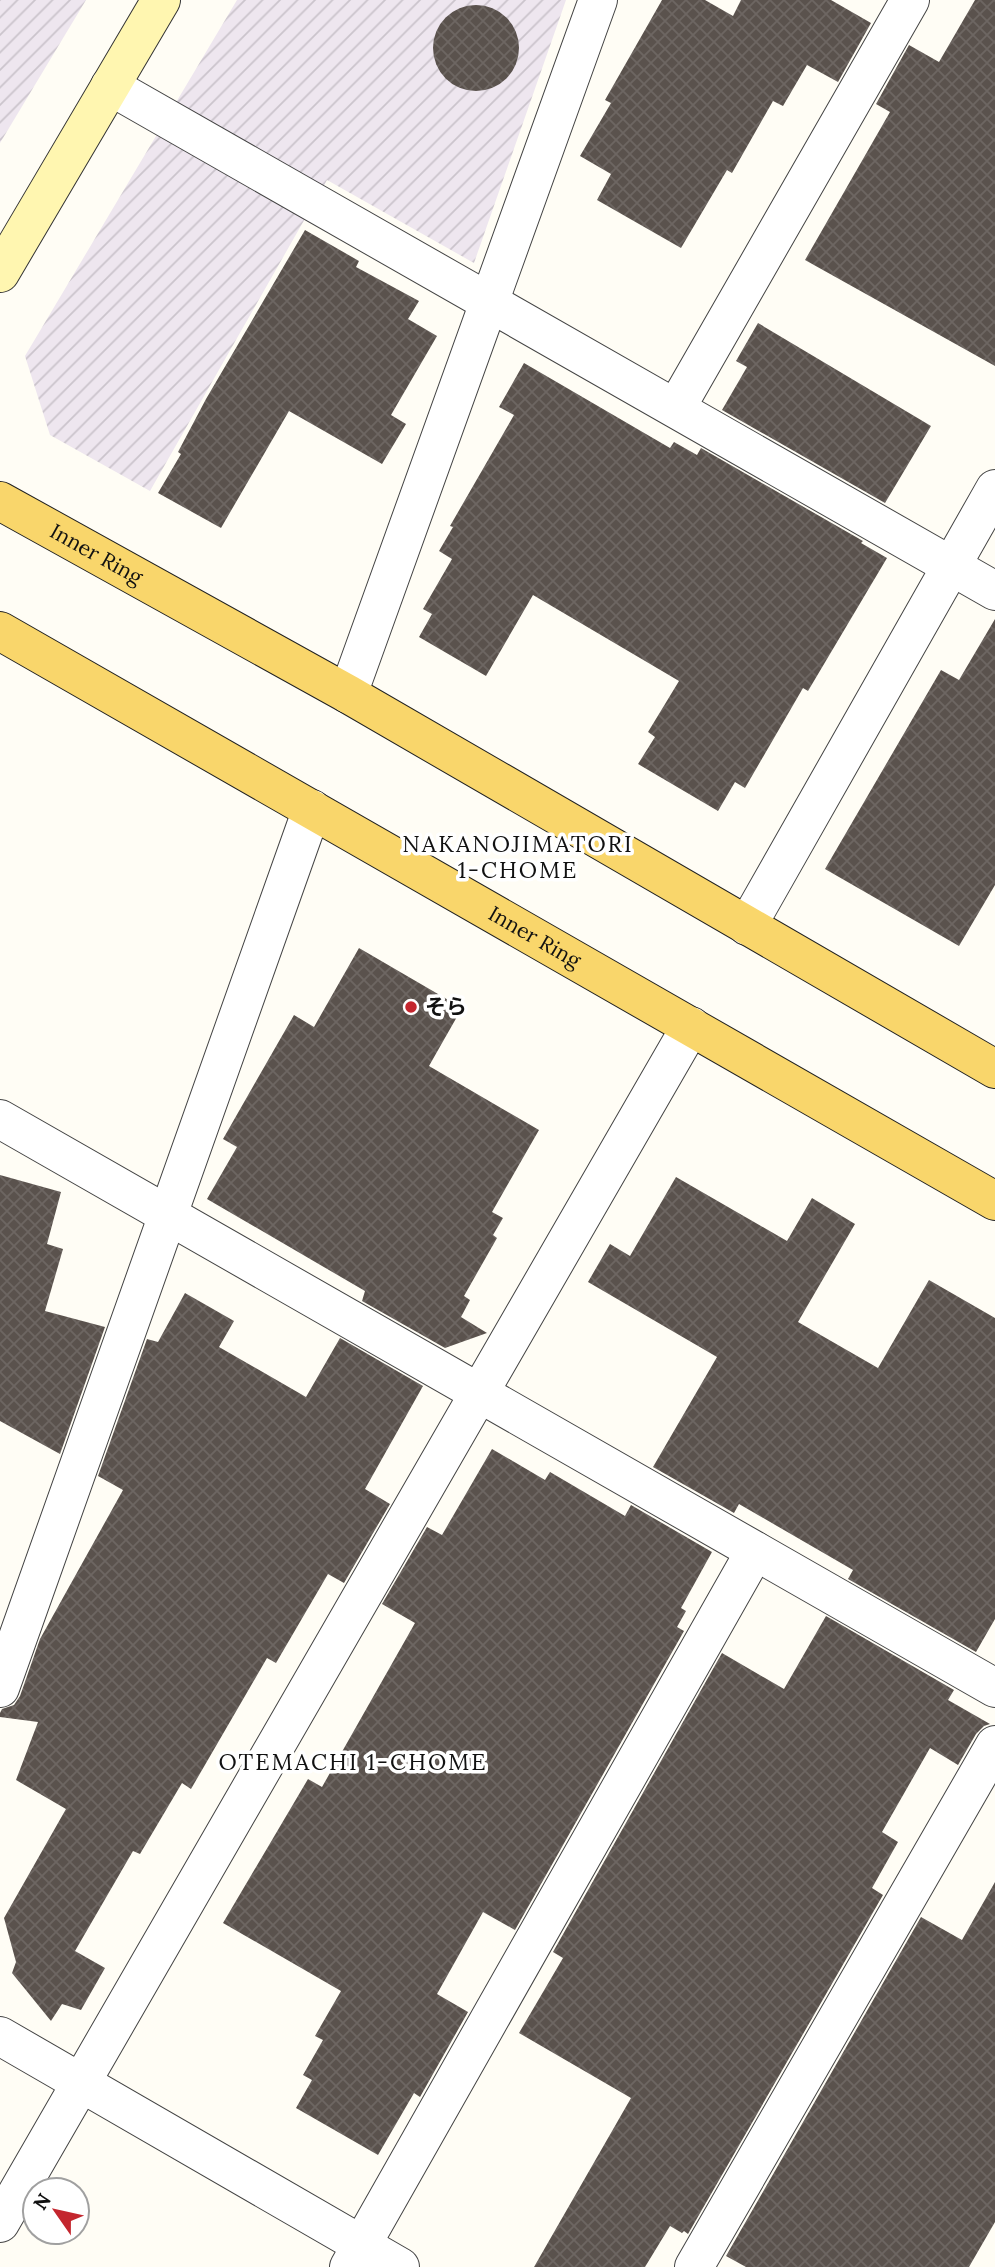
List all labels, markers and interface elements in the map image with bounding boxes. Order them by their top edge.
street label: Inner Ring [45,517,148,591]
district label: NAKANOJIMATORI 1-CHOME [402,829,634,884]
street label: Inner Ring [484,900,586,974]
place label: そら [425,993,467,1020]
marker: そら [403,999,419,1015]
district label: OTEMACHI 1-CHOME [219,1747,487,1776]
north arrow [21,2176,91,2246]
text: N [28,2188,56,2214]

